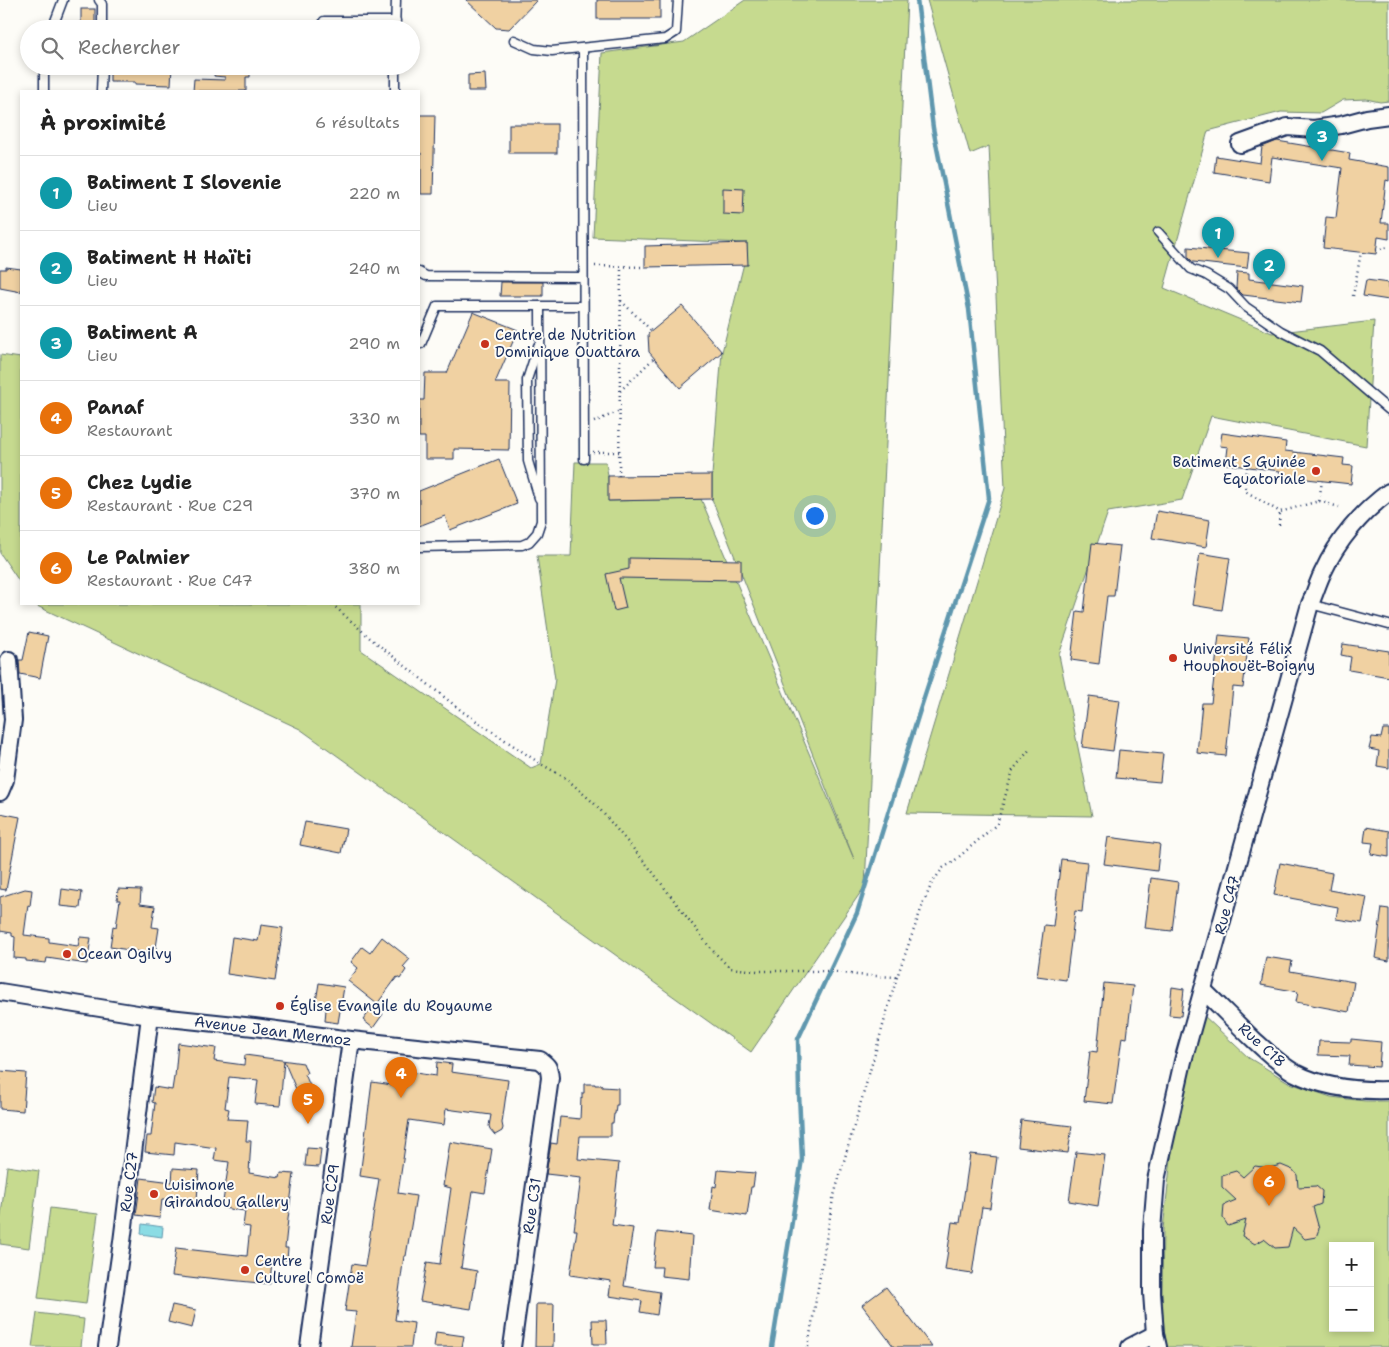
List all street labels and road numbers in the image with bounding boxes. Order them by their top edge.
street label: Rue C47 [1210,873,1244,937]
street label: Avenue Jean Mermoz [193,1011,353,1051]
street label: Rue C18 [1234,1018,1290,1072]
street label: Rue C27 [115,1151,143,1213]
street label: Rue C29 [316,1162,344,1226]
street label: Rue C31 [518,1176,546,1236]

